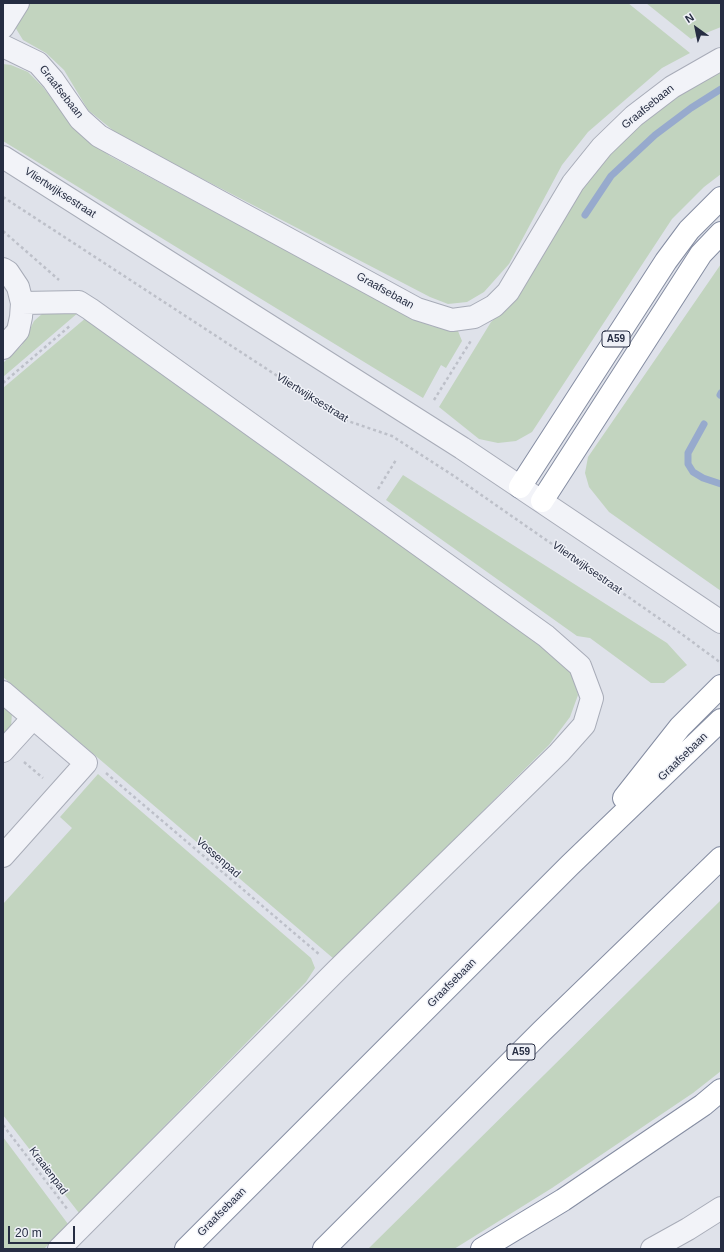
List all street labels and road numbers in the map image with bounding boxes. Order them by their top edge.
street label: Graafsebaan [36,63,86,121]
street label: Graafsebaan [619,82,677,132]
street label: Vliertwijksestraat [22,165,98,221]
street label: Graafsebaan [354,270,416,312]
road number: A59 [602,331,630,347]
street label: Vliertwijksestraat [274,371,350,425]
street label: Vliertwijksestraat [549,539,625,597]
street label: Graafsebaan [656,730,710,784]
street label: Vossenpad [193,835,243,881]
street label: Graafsebaan [425,956,479,1010]
road number: A59 [507,1044,535,1060]
street label: Kraaienpad [26,1145,70,1197]
street label: Graafsebaan [195,1185,249,1239]

